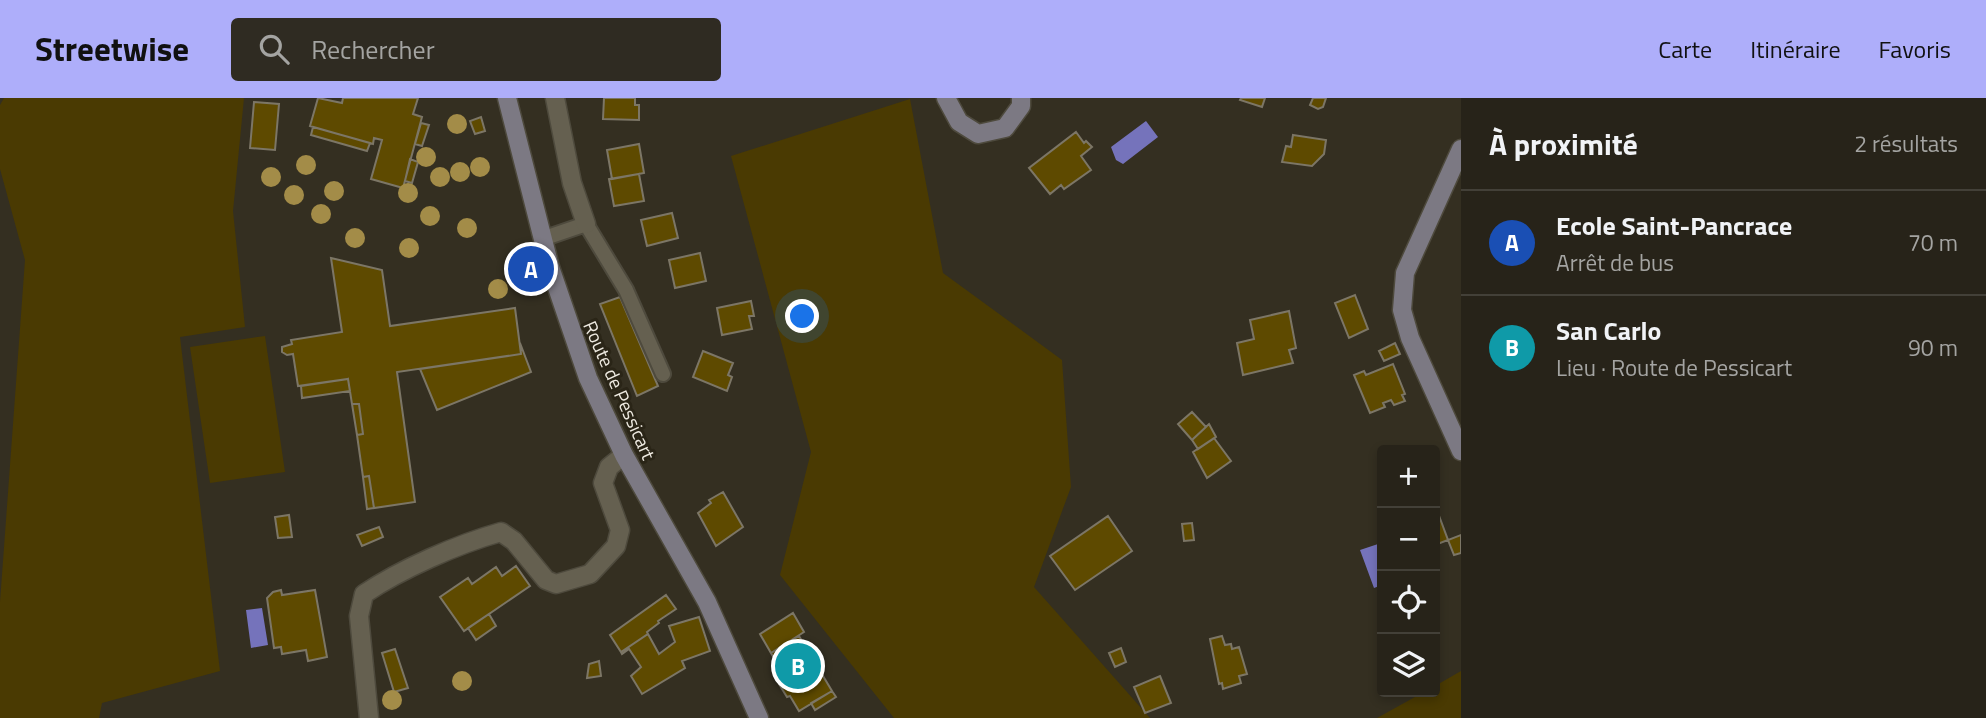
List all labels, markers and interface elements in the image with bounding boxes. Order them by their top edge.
search box [231,18,721,81]
text: Streetwise [35,24,189,74]
icon: search [255,30,293,68]
text: Rechercher [311,30,435,69]
text: Carte [1658,31,1712,67]
text: Itinéraire [1750,31,1841,67]
text: Favoris [1879,31,1951,67]
text: À proximité [1489,121,1638,167]
text: 2 résultats [1854,126,1958,161]
text: Ecole Saint-Pancrace [1556,206,1792,245]
text: A [1505,225,1519,260]
text: 70 m [1908,225,1958,260]
pin: A [508,243,554,295]
text: Arrêt de bus [1556,245,1674,280]
your location [785,299,819,333]
text: San Carlo [1556,311,1661,350]
street label: Route de Pessicart [576,316,664,465]
text: B [1505,330,1519,365]
text: 90 m [1908,330,1958,365]
text: Lieu · Route de Pessicart [1556,350,1792,385]
map controls [1377,445,1440,697]
button: + [1377,445,1440,508]
button: − [1377,508,1440,571]
button: locate [1377,571,1440,634]
button: layers [1377,634,1440,697]
pin: B [775,640,821,692]

